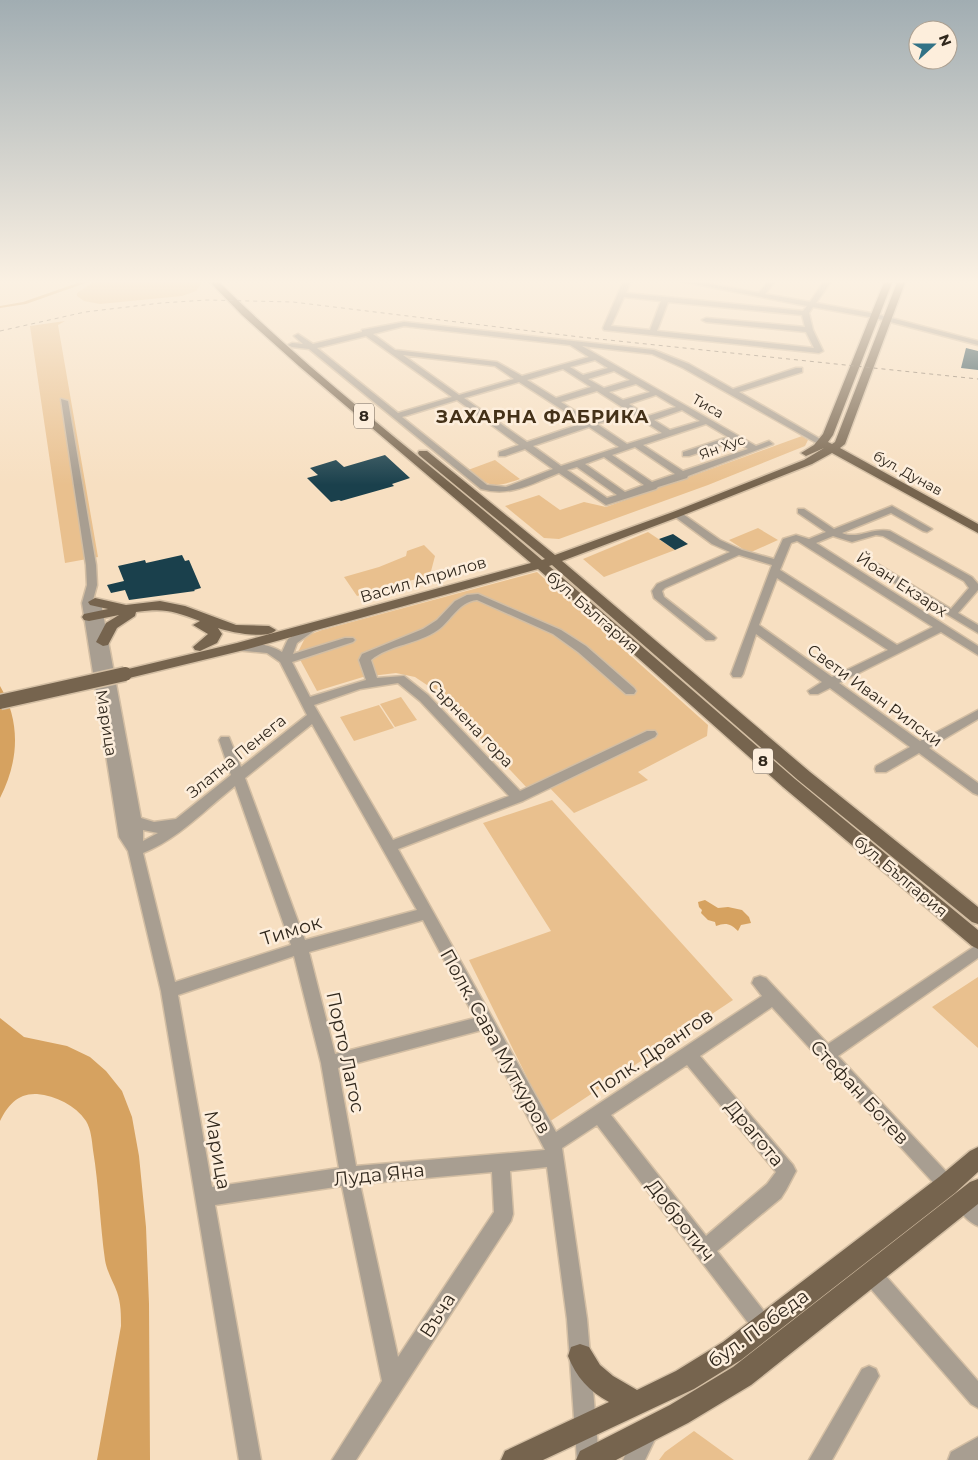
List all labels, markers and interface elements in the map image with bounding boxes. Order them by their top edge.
north arrow [908,20,958,70]
text: N [935,32,956,49]
street label: Тиса [689,390,727,422]
road number: 8 [354,404,374,428]
district label: ЗАХАРНА ФАБРИКА [435,406,650,428]
street label: Ян Хус [697,430,748,464]
street label: бул. Дунав [870,447,946,499]
street label: Йоан Екзарх [853,548,951,621]
street label: Васил Априлов [358,552,488,607]
street label: бул. България [543,567,643,658]
street label: Свети Иван Рилски [804,640,946,751]
street label: Сърнена гора [424,675,517,771]
street label: Марица [92,689,121,758]
street label: Златна Пенега [183,711,290,802]
road number: 8 [753,748,773,774]
street label: бул. България [850,832,951,921]
street label: Тимок [258,910,324,951]
street label: Полк. Сава Муткуров [435,945,556,1138]
street label: Порто Лагос [321,989,370,1115]
street label: Полк. Дрангов [585,1004,717,1103]
street label: Стефан Ботев [805,1035,914,1149]
street label: Драгота [720,1095,789,1171]
street label: Марица [199,1109,236,1191]
street label: Луда Яна [332,1158,426,1191]
street label: Добротич [642,1175,720,1266]
street label: бул. Победа [704,1284,813,1373]
street label: Въча [415,1289,460,1342]

